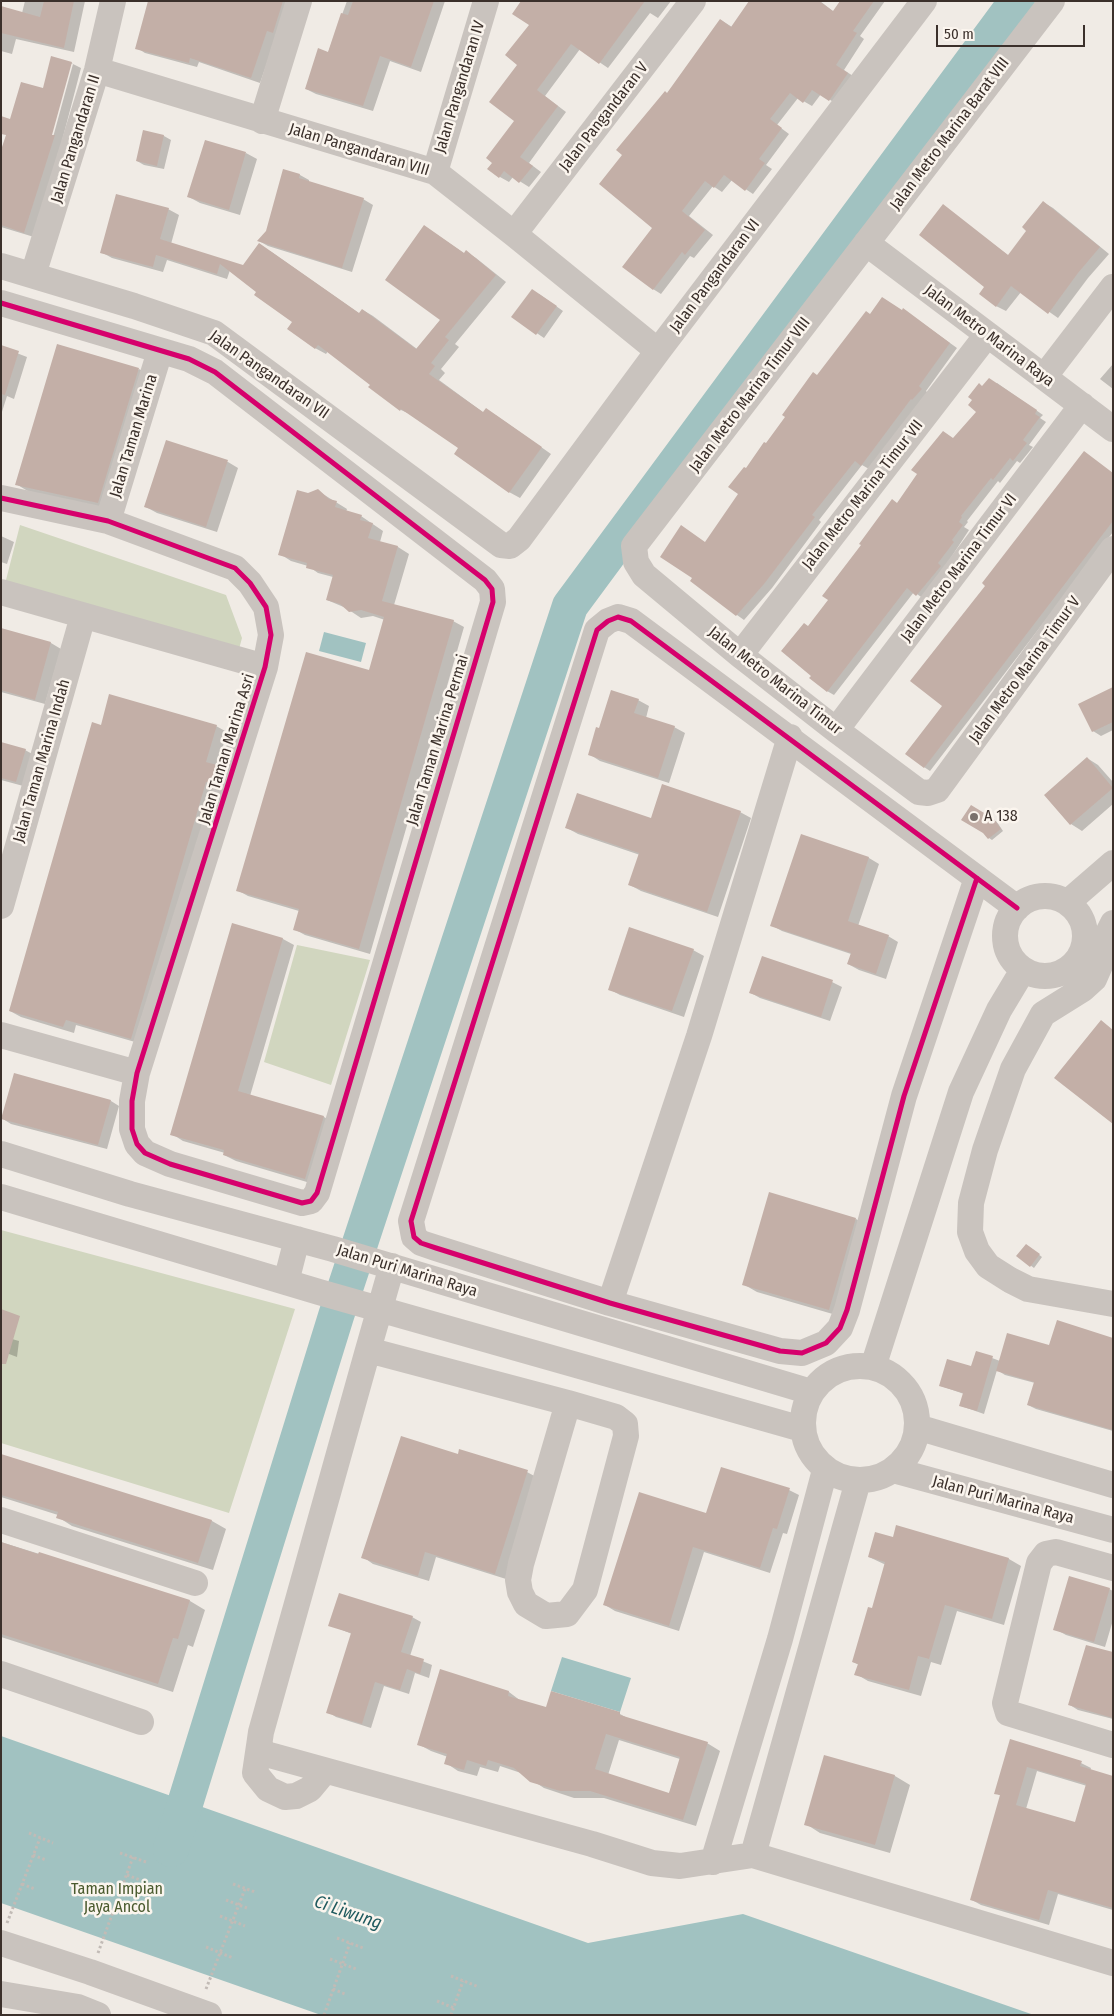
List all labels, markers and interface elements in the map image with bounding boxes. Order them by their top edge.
scale bar [939,15,1088,47]
street label: Jalan Pangandaran IV [431,18,489,156]
text: 50 m [944,25,974,43]
street label: Jalan Metro Marina Barat VIII [886,54,1014,214]
street label: Jalan Pangandaran V [555,59,653,175]
street label: Jalan Pangandaran II [47,72,105,206]
street label: Jalan Pangandaran VIII [286,120,432,180]
street label: Jalan Pangandaran VI [666,215,764,337]
street label: Jalan Metro Marina Raya [920,281,1058,391]
street label: Jalan Metro Marina Timur VIII [685,314,815,476]
street label: Jalan Pangandaran VII [206,327,332,423]
street label: Jalan Taman Marina [106,372,162,500]
street label: Jalan Metro Marina Timur VII [799,416,927,574]
street label: Jalan Metro Marina Timur VI [897,490,1021,646]
street label: Jalan Metro Marina Timur V [965,593,1085,747]
street label: Jalan Metro Marina Timur [704,623,846,739]
street label: Jalan Taman Marina Permai [403,652,473,828]
street label: Jalan Taman Marina Asri [195,671,259,827]
street label: Jalan Taman Marina Indah [9,677,75,845]
place label: A 138 [984,807,1018,827]
marker: A 138 [968,811,980,823]
street label: Jalan Puri Marina Raya [335,1241,479,1301]
street label: Jalan Puri Marina Raya [930,1472,1076,1528]
park label: Taman Impian Jaya Ancol [71,1880,163,1918]
water label: Ci Liwung [311,1891,385,1935]

